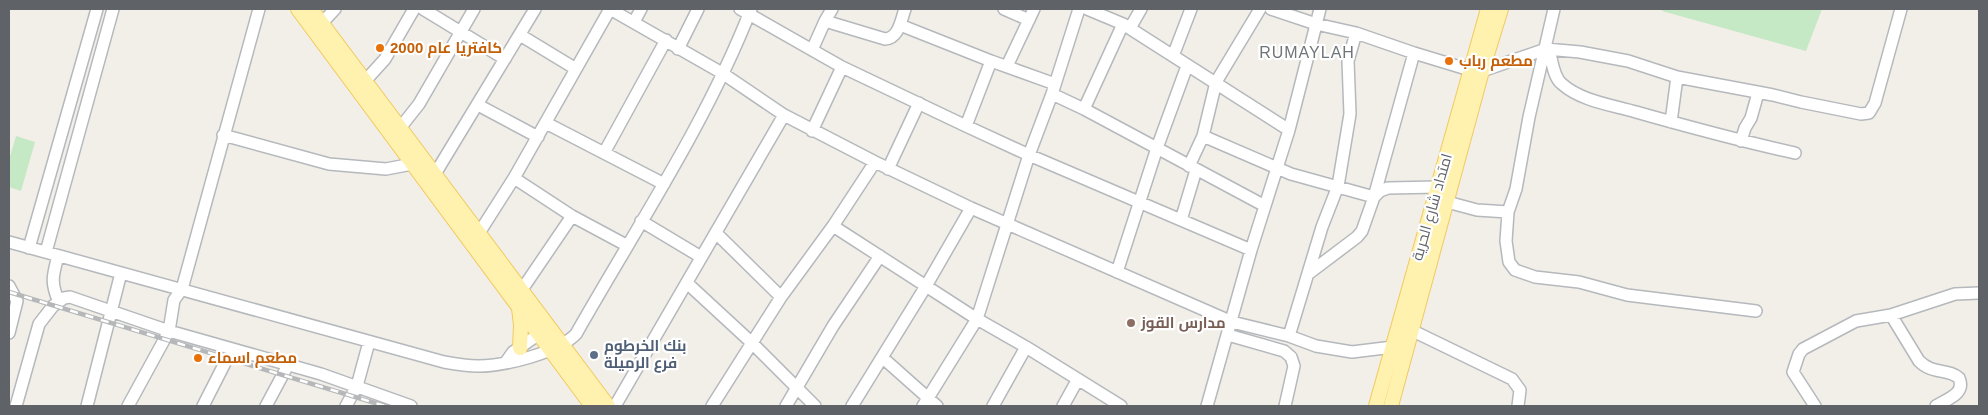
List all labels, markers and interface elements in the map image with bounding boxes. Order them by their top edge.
place label: كافتريا عام 2000 [390,39,502,58]
marker: كافتريا عام 2000 [374,42,386,54]
district label: RUMAYLAH [1259,44,1355,61]
place label: مطعم رباب [1459,52,1533,71]
marker: مطعم رباب [1443,55,1455,67]
street label: امتداد شارع الحرية [1408,151,1458,263]
place label: مدارس القوز [1140,314,1226,332]
marker: مدارس القوز [1125,317,1137,329]
place label: بنك الخرطوم فرع الرميلة [604,337,687,373]
place label: مطعم اسماء [208,349,297,368]
marker: بنك الخرطوم فرع الرميلة [588,349,600,361]
marker: مطعم اسماء [192,352,204,364]

